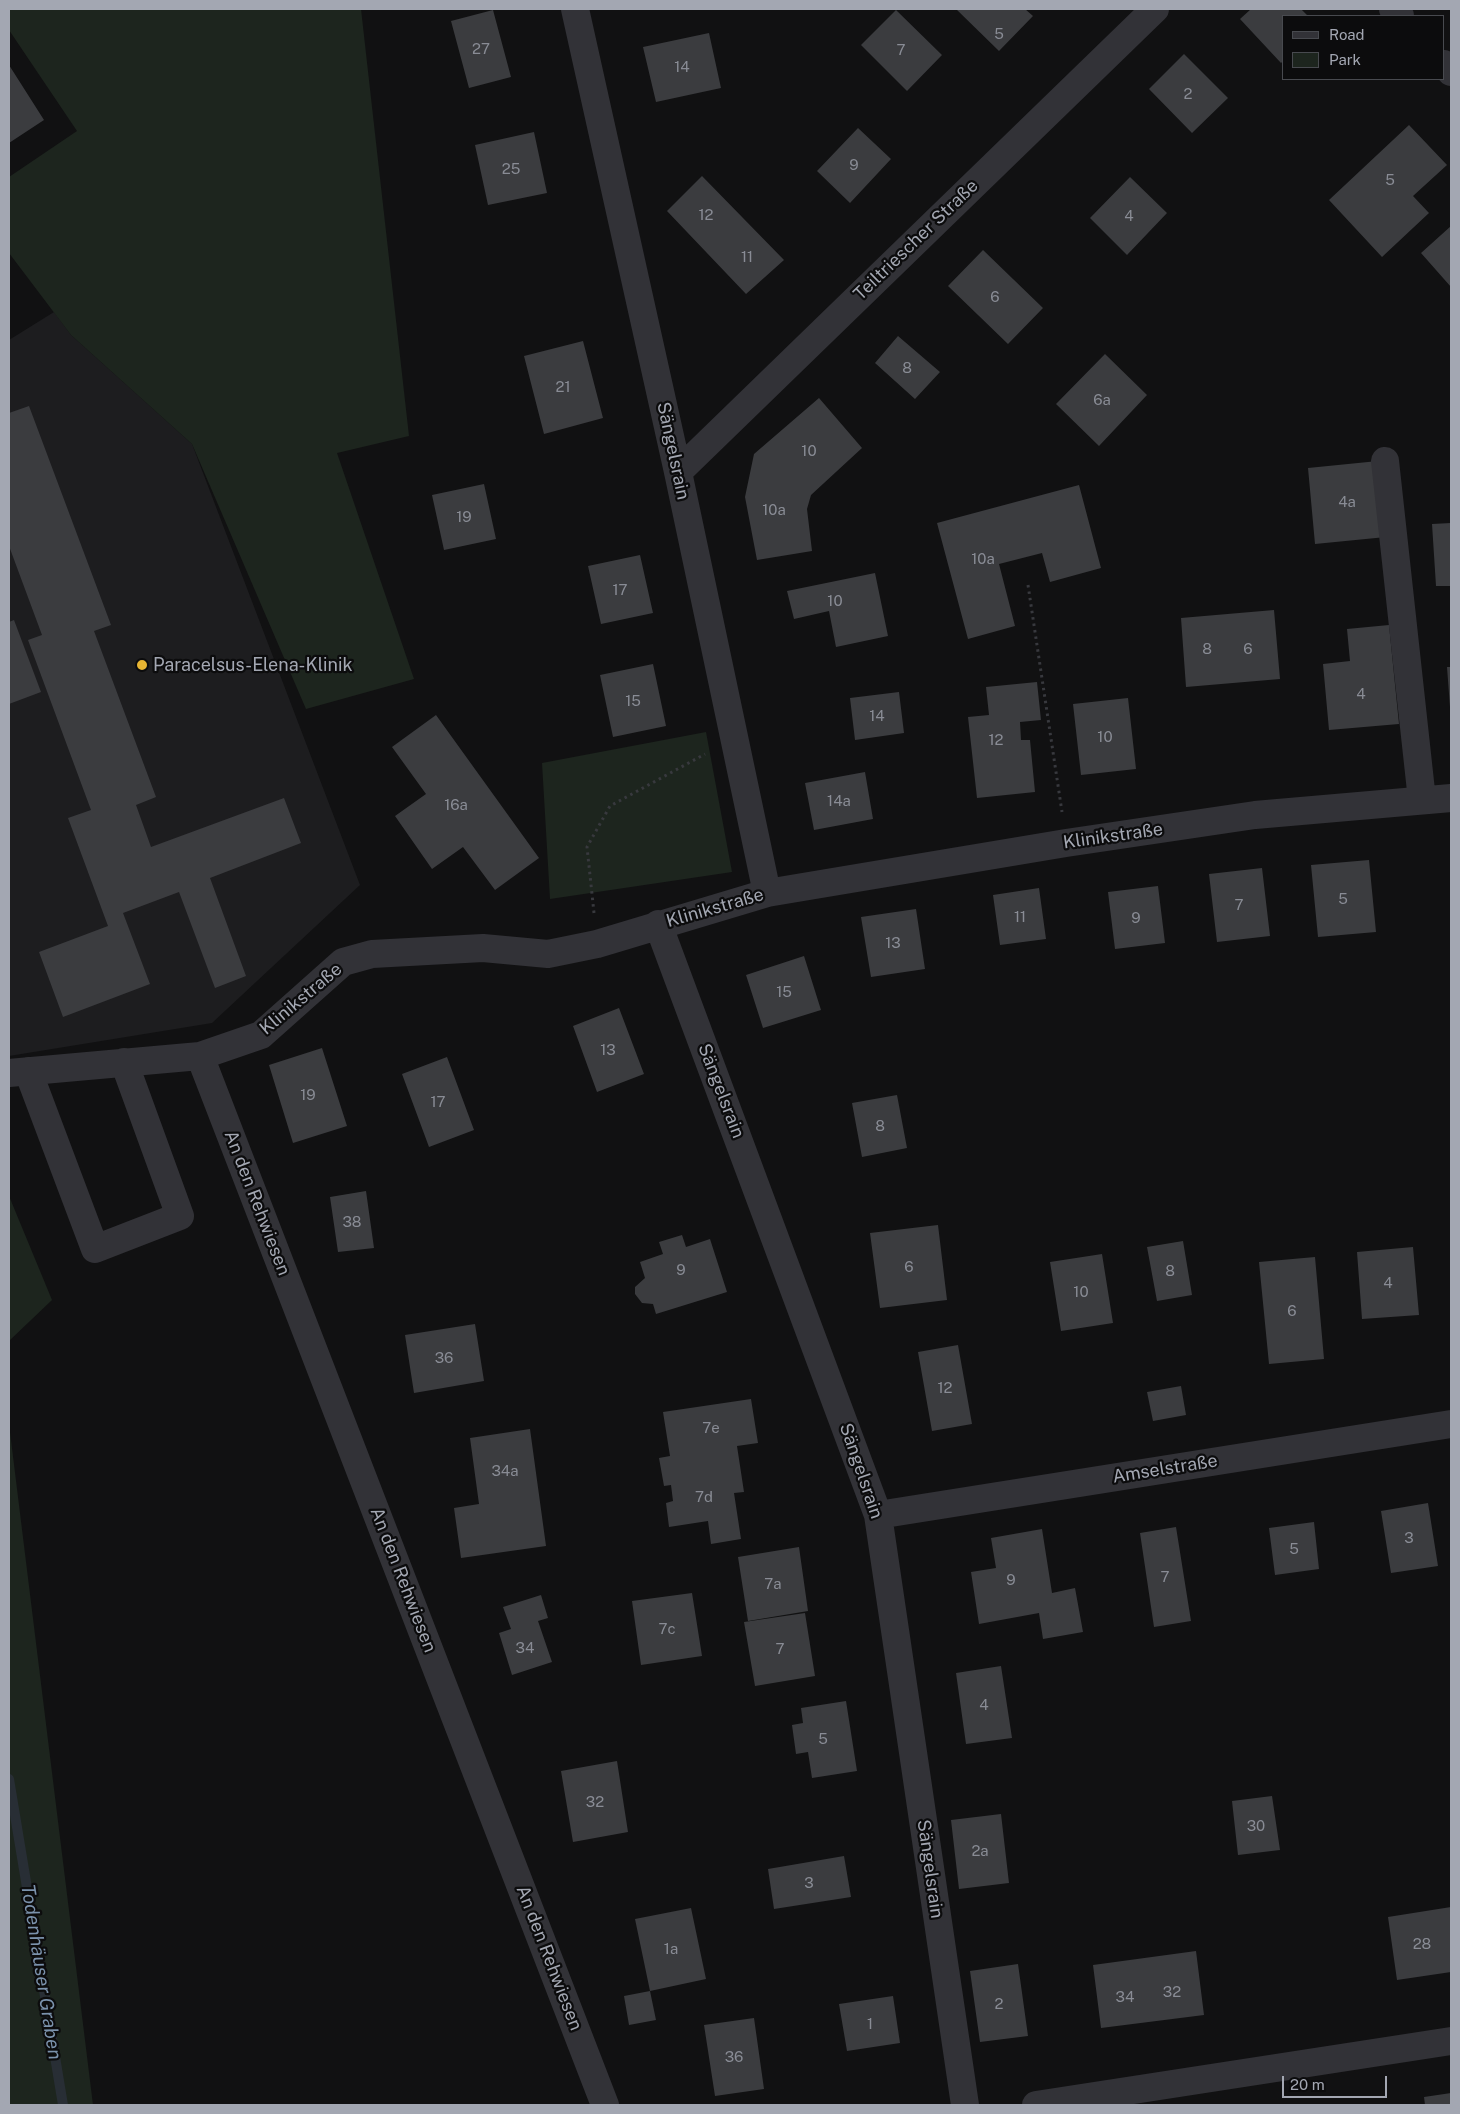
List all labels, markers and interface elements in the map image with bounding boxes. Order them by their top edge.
legend [1282,15,1445,80]
house number: 5 [994,25,1004,43]
text: Road [1329,26,1365,43]
house number: 27 [472,40,490,58]
house number: 7 [896,41,906,59]
text: Park [1329,51,1361,68]
house number: 14 [674,58,690,76]
house number: 2 [1184,85,1192,103]
house number: 9 [849,156,859,174]
house number: 25 [502,160,520,178]
house number: 5 [1385,171,1395,189]
street label: Teiltriescher Straße [849,175,983,305]
house number: 12 [698,206,714,224]
house number: 4 [1124,207,1134,225]
house number: 11 [741,248,753,266]
house number: 6 [990,288,1000,306]
house number: 8 [902,359,912,377]
house number: 21 [555,378,571,396]
house number: 6a [1093,391,1111,409]
street label: Sängelsrain [652,400,694,502]
house number: 10 [801,442,817,460]
house number: 4a [1338,493,1356,511]
house number: 10a [762,501,786,519]
house number: 19 [456,508,472,526]
house number: 10a [971,550,995,568]
house number: 17 [612,581,628,599]
house number: 10 [827,592,843,610]
house number: 8 [1202,640,1212,658]
house number: 6 [1243,640,1253,658]
place label: Paracelsus-Elena-Klinik [153,654,353,676]
marker: Paracelsus-Elena-Klinik [135,658,149,672]
house number: 4 [1356,685,1366,703]
house number: 15 [625,692,641,710]
house number: 14 [869,707,885,725]
house number: 10 [1097,728,1113,746]
house number: 12 [988,731,1004,749]
house number: 14a [827,792,851,810]
house number: 16a [444,796,468,814]
street label: Klinikstraße [1062,818,1164,854]
street label: Klinikstraße [664,884,766,932]
house number: 5 [1338,890,1348,908]
house number: 7 [1234,896,1244,914]
house number: 11 [1014,908,1026,926]
house number: 9 [1131,909,1141,927]
house number: 13 [885,934,901,952]
street label: Klinikstraße [256,958,346,1040]
house number: 15 [776,983,792,1001]
house number: 13 [600,1041,616,1059]
street label: Sängelsrain [693,1041,749,1141]
house number: 19 [300,1086,316,1104]
house number: 17 [430,1093,446,1111]
house number: 8 [875,1117,885,1135]
street label: An den Rehwiesen [219,1127,295,1279]
house number: 38 [342,1213,362,1231]
house number: 6 [904,1258,914,1276]
house number: 9 [676,1261,686,1279]
house number: 8 [1165,1262,1175,1280]
house number: 4 [1383,1274,1393,1292]
house number: 10 [1073,1283,1089,1301]
house number: 6 [1287,1302,1297,1320]
house number: 36 [435,1349,453,1367]
house number: 12 [937,1379,953,1397]
house number: 7e [702,1419,720,1437]
street label: Sängelsrain [835,1421,887,1521]
street label: Amselstraße [1111,1450,1219,1488]
house number: 34a [491,1462,519,1480]
house number: 7d [695,1488,713,1506]
street label: An den Rehwiesen [365,1504,441,1656]
house number: 3 [1404,1529,1414,1547]
house number: 5 [1289,1540,1299,1558]
house number: 7 [1160,1568,1170,1586]
house number: 9 [1006,1571,1016,1589]
house number: 7a [764,1575,782,1593]
house number: 7c [658,1620,676,1638]
house number: 34 [516,1639,534,1657]
house number: 7 [775,1640,785,1658]
house number: 4 [979,1696,989,1714]
house number: 5 [818,1730,828,1748]
house number: 32 [586,1793,604,1811]
house number: 30 [1247,1817,1265,1835]
street label: Sängelsrain [912,1818,948,1920]
house number: 2a [971,1842,989,1860]
house number: 3 [804,1874,814,1892]
street label: An den Rehwiesen [511,1882,587,2034]
water label: Todenhäuser Graben [16,1883,66,2061]
house number: 28 [1413,1935,1431,1953]
house number: 1a [664,1940,678,1958]
house number: 32 [1163,1983,1181,2001]
house number: 34 [1116,1988,1134,2006]
house number: 2 [995,1995,1003,2013]
house number: 1 [867,2015,873,2033]
house number: 36 [725,2048,743,2066]
scale bar [1285,2066,1390,2098]
text: 20 m [1290,2076,1325,2093]

